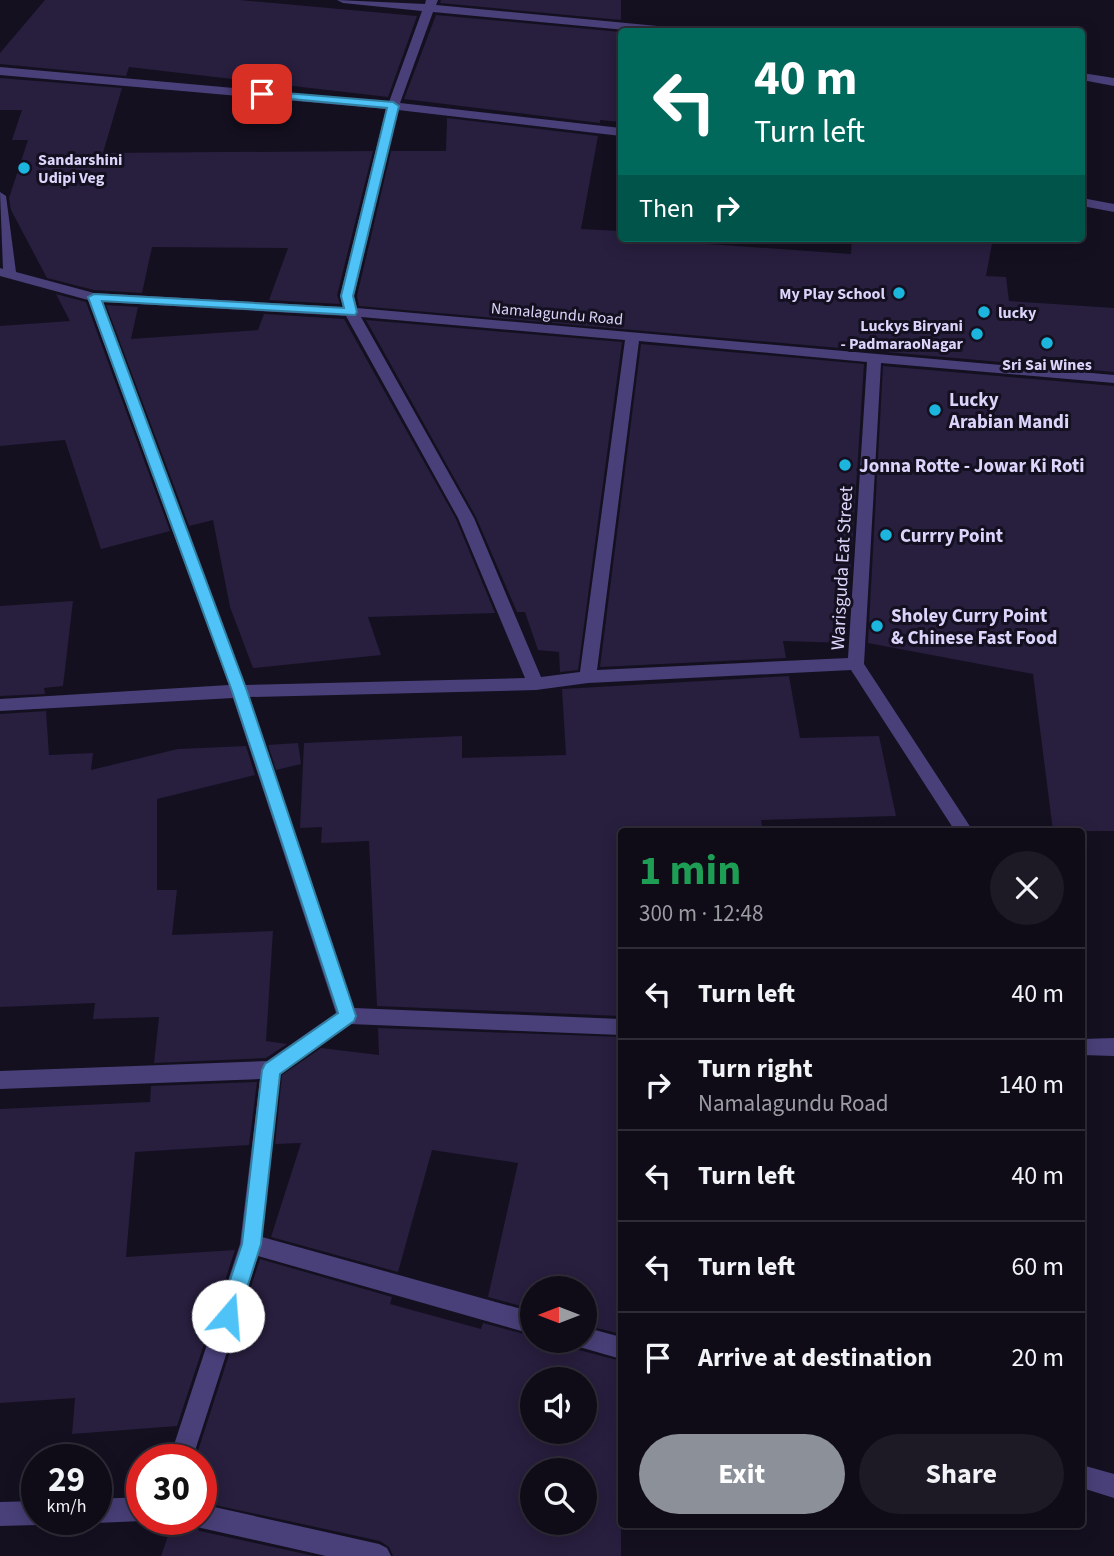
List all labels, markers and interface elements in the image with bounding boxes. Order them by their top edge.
text: 40 m [754,44,858,114]
icon: left [639,56,730,147]
pin [232,64,292,124]
icon: arrive [243,75,281,113]
text: Turn left [754,109,865,155]
place label: Sandarshini Udipi Veg [38,149,123,189]
marker: Sandarshini Udipi Veg [16,160,32,176]
icon: right [708,189,746,227]
text: Then [639,190,694,227]
place label: My Play School [779,283,885,305]
marker: My Play School [891,285,907,301]
street label: Namalagundu Road [490,297,624,331]
place label: lucky [998,302,1037,324]
marker: lucky [976,304,992,320]
place label: Luckys Biryani - PadmaraoNagar [840,315,964,355]
marker: Luckys Biryani - PadmaraoNagar [969,326,985,342]
marker: Sri Sai Wines [1039,335,1055,351]
place label: Sri Sai Wines [1002,354,1092,376]
place label: Lucky Arabian Mandi [948,387,1069,436]
marker: Lucky Arabian Mandi [927,402,943,418]
place label: Jonna Rotte - Jowar Ki Roti [859,453,1085,480]
marker: Jonna Rotte - Jowar Ki Roti [837,457,853,473]
street label: Warisguda Eat Street [825,485,860,651]
place label: Currry Point [900,523,1003,550]
marker: Currry Point [878,527,894,543]
place label: Sholey Curry Point & Chinese Fast Food [891,603,1057,652]
marker: Sholey Curry Point & Chinese Fast Food [869,618,885,634]
text: 1 min [639,841,741,901]
button: close [990,851,1064,925]
text: 300 m · 12:48 [639,897,763,930]
icon: left [639,975,677,1013]
text: Turn left [698,975,795,1012]
text: 40 m [1011,975,1064,1012]
text: Turn right [698,1050,813,1087]
icon: right [639,1066,677,1104]
text: 140 m [998,1066,1064,1103]
text: Namalagundu Road [698,1087,889,1120]
icon: left [639,1157,677,1195]
text: Turn left [698,1157,795,1194]
text: 40 m [1011,1157,1064,1194]
icon: left [639,1248,677,1286]
text: Turn left [698,1248,795,1285]
text: 60 m [1011,1248,1064,1285]
north arrow [520,1276,597,1353]
map controls [520,1276,597,1535]
position arrow [191,1279,265,1353]
icon: arrive [639,1339,677,1377]
text: Arrive at destination [698,1339,932,1376]
text: 20 m [1011,1339,1064,1376]
button: sound [520,1367,597,1444]
button: Exit [639,1434,845,1514]
button: Share [859,1434,1064,1514]
speed limit sign: 30 [126,1444,217,1535]
text: 29 [48,1455,85,1505]
button: search [520,1458,597,1535]
text: km/h [47,1494,86,1519]

